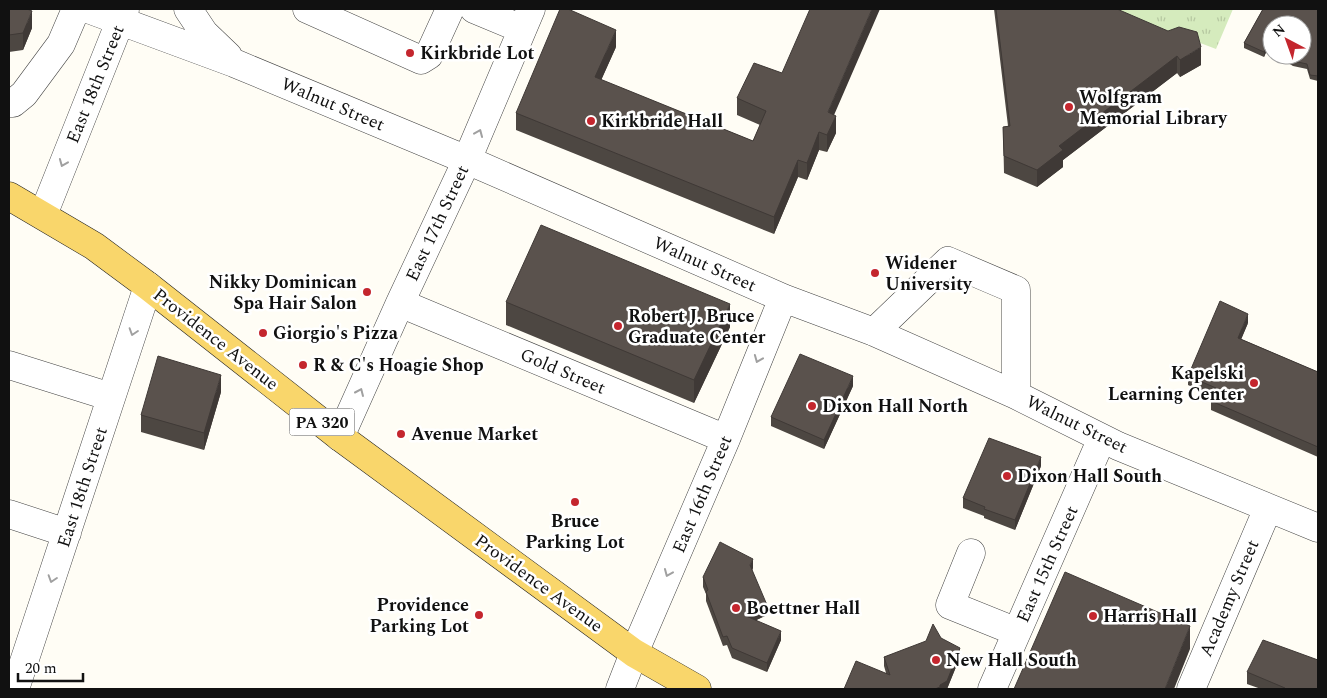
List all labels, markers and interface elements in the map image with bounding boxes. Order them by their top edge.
north arrow [1262,15,1312,65]
text: N [1268,19,1290,42]
street label: East 18th Street [59,21,132,147]
place label: Kirkbride Lot [420,40,535,67]
marker: Kirkbride Lot [404,47,416,59]
street label: Walnut Street [277,71,389,138]
place label: Wolfgram Memorial Library [1079,84,1228,132]
marker: Wolfgram Memorial Library [1063,101,1075,113]
place label: Kirkbride Hall [601,108,723,135]
marker: Kirkbride Hall [585,115,597,127]
one-way arrow [472,129,483,138]
one-way arrow [59,158,69,167]
street label: East 17th Street [399,161,476,286]
street label: Walnut Street [649,230,761,299]
place label: Widener University [885,250,973,298]
marker: Widener University [869,267,881,279]
place label: Nikky Dominican Spa Hair Salon [209,269,357,317]
street label: Providence Avenue [147,282,284,397]
marker: Nikky Dominican Spa Hair Salon [361,286,373,298]
place label: Robert J. Bruce Graduate Center [628,303,766,351]
place label: Giorgio's Pizza [273,320,399,347]
marker: Robert J. Bruce Graduate Center [612,320,624,332]
one-way arrow [128,327,138,336]
marker: Giorgio's Pizza [257,327,269,339]
street label: Gold Street [516,341,610,402]
place label: R & C's Hoagie Shop [313,352,484,379]
one-way arrow [754,354,765,363]
marker: R & C's Hoagie Shop [297,359,309,371]
place label: Kapelski Learning Center [1108,360,1244,408]
marker: Kapelski Learning Center [1248,377,1260,389]
one-way arrow [354,388,365,397]
street label: Walnut Street [1021,388,1132,461]
place label: Dixon Hall North [822,393,968,420]
marker: Dixon Hall North [806,400,818,412]
road number: PA 320 [290,408,354,436]
place label: Avenue Market [411,421,538,448]
street label: East 18th Street [50,423,115,551]
marker: Avenue Market [395,428,407,440]
street label: East 16th Street [665,431,739,557]
place label: Dixon Hall South [1017,463,1162,490]
marker: Dixon Hall South [1001,470,1013,482]
marker: Bruce Parking Lot [569,496,581,508]
street label: East 15th Street [1010,501,1085,627]
place label: Bruce Parking Lot [525,508,625,556]
street label: Providence Avenue [469,528,609,639]
street label: Academy Street [1193,535,1266,661]
one-way arrow [664,569,674,577]
one-way arrow [47,575,57,583]
place label: Providence Parking Lot [370,592,469,640]
place label: Boettner Hall [746,595,860,622]
marker: Boettner Hall [730,602,742,614]
place label: Harris Hall [1103,603,1197,630]
marker: Providence Parking Lot [473,609,485,621]
marker: Harris Hall [1087,610,1099,622]
place label: New Hall South [946,647,1077,674]
scale bar [18,650,82,682]
marker: New Hall South [930,654,942,666]
text: 20 m [25,657,57,680]

